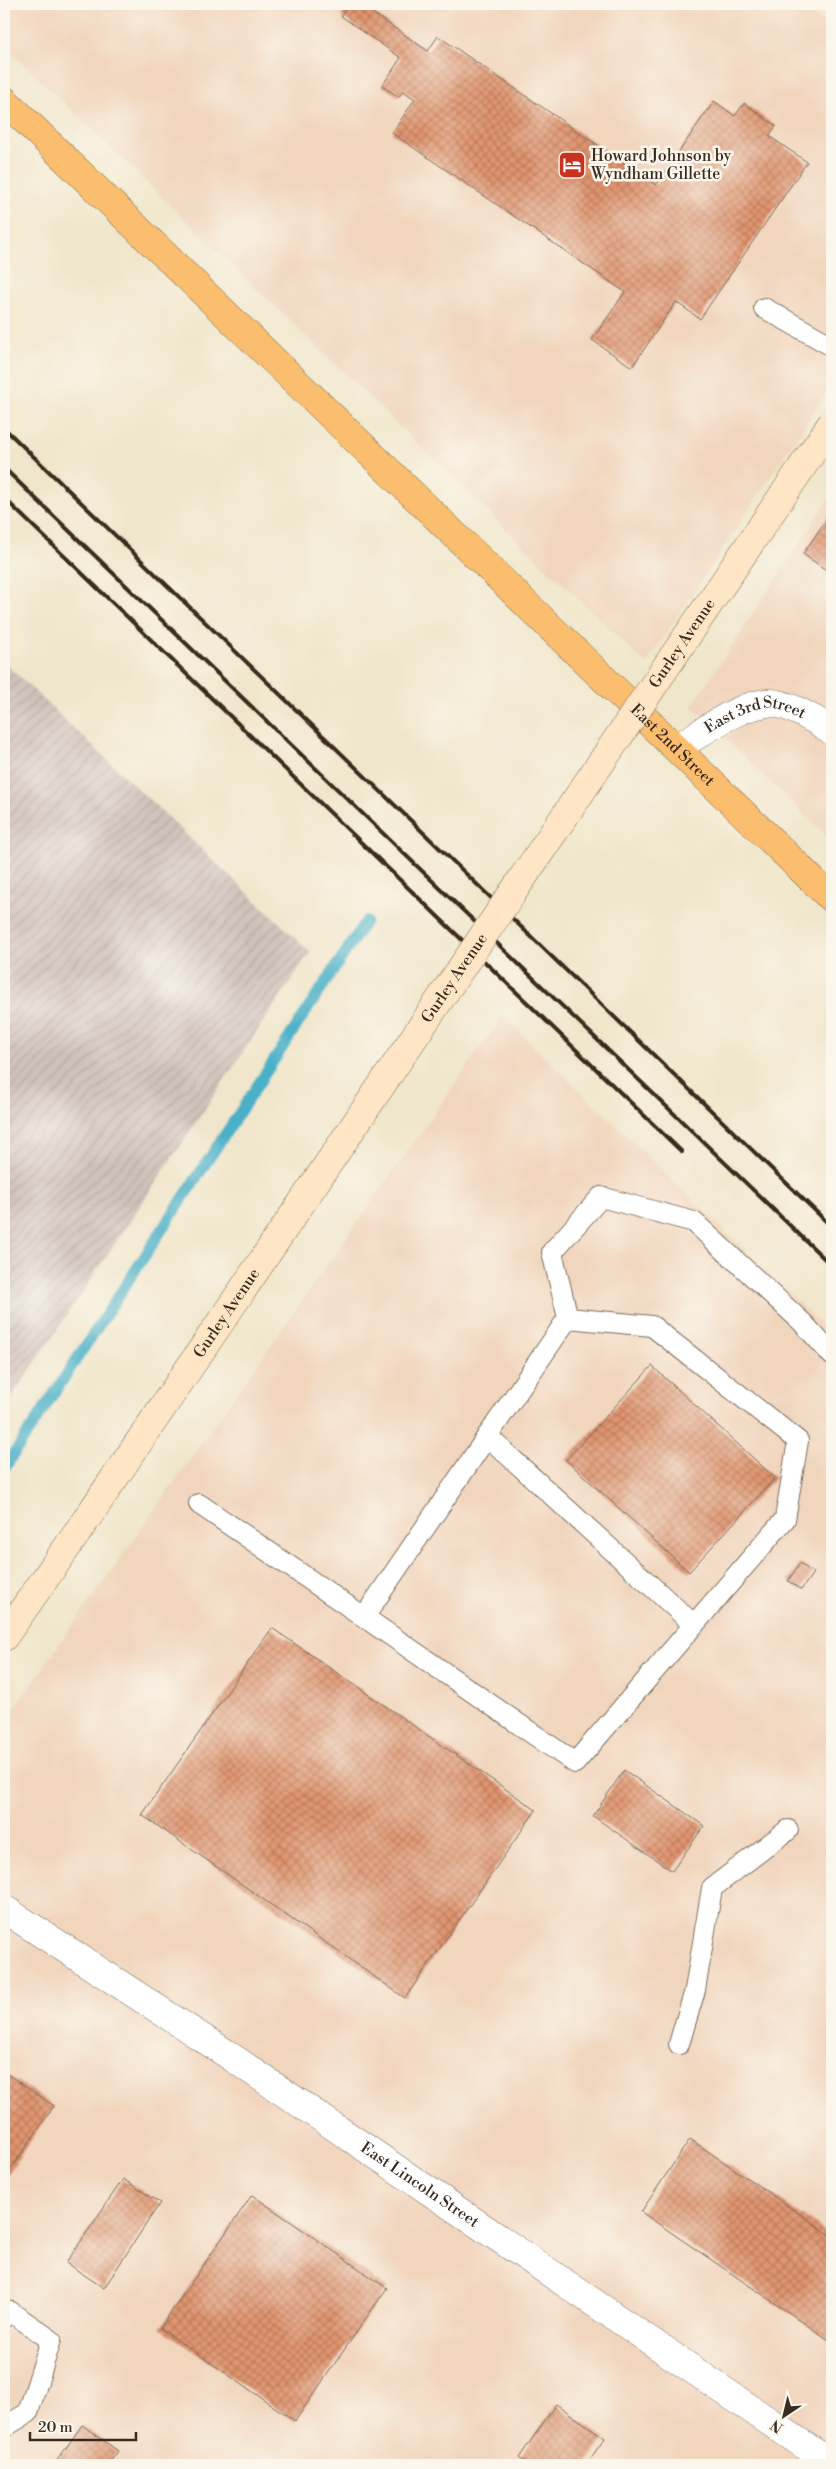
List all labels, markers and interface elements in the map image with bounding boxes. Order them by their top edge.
place label: Howard Johnson by Wyndham Gillette [590,146,732,184]
hotel icon: Howard Johnson by Wyndham Gillette [557,150,587,180]
street label: Gurley Avenue [645,595,720,692]
street label: East 3rd Street [701,692,810,738]
street label: East 2nd Street [626,700,719,791]
street label: Gurley Avenue [417,929,492,1027]
street label: Gurley Avenue [189,1264,264,1362]
street label: East Lincoln Street [357,2138,483,2232]
north arrow [758,2392,808,2442]
scale bar [30,2409,136,2441]
text: N [767,2415,787,2436]
text: 20 m [38,2418,73,2437]

